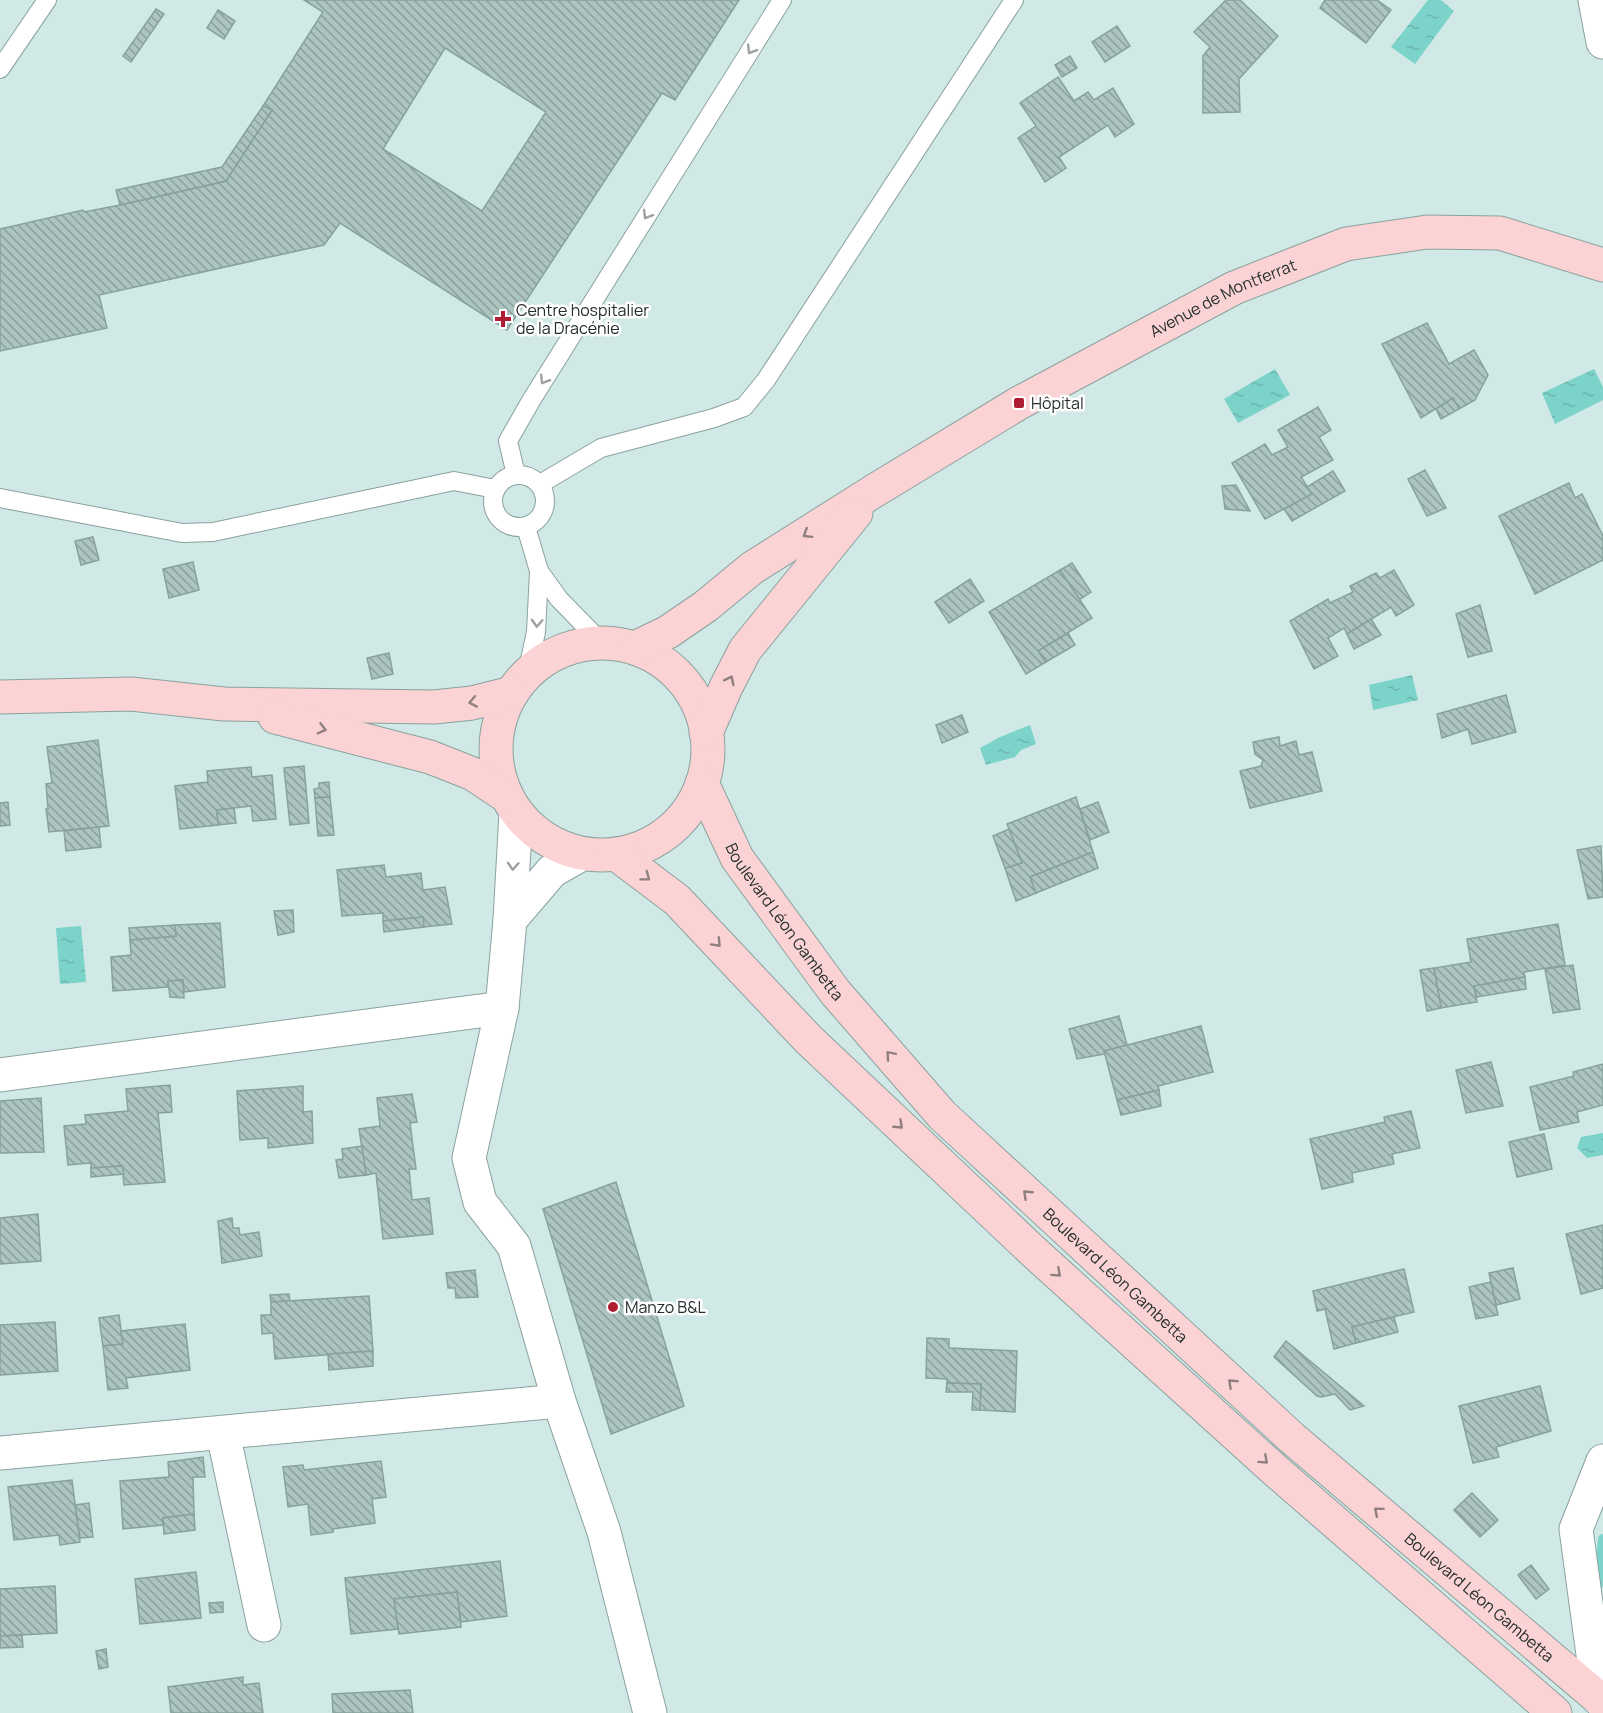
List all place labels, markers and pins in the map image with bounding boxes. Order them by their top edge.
place label: Centre hospitalier de la Dracénie [516,299,649,339]
marker: Centre hospitalier de la Dracénie [494,310,512,328]
place label: Hôpital [1031,392,1084,414]
marker: Hôpital [1012,396,1026,410]
place label: Manzo B&L [625,1296,706,1318]
marker: Manzo B&L [606,1300,620,1314]

